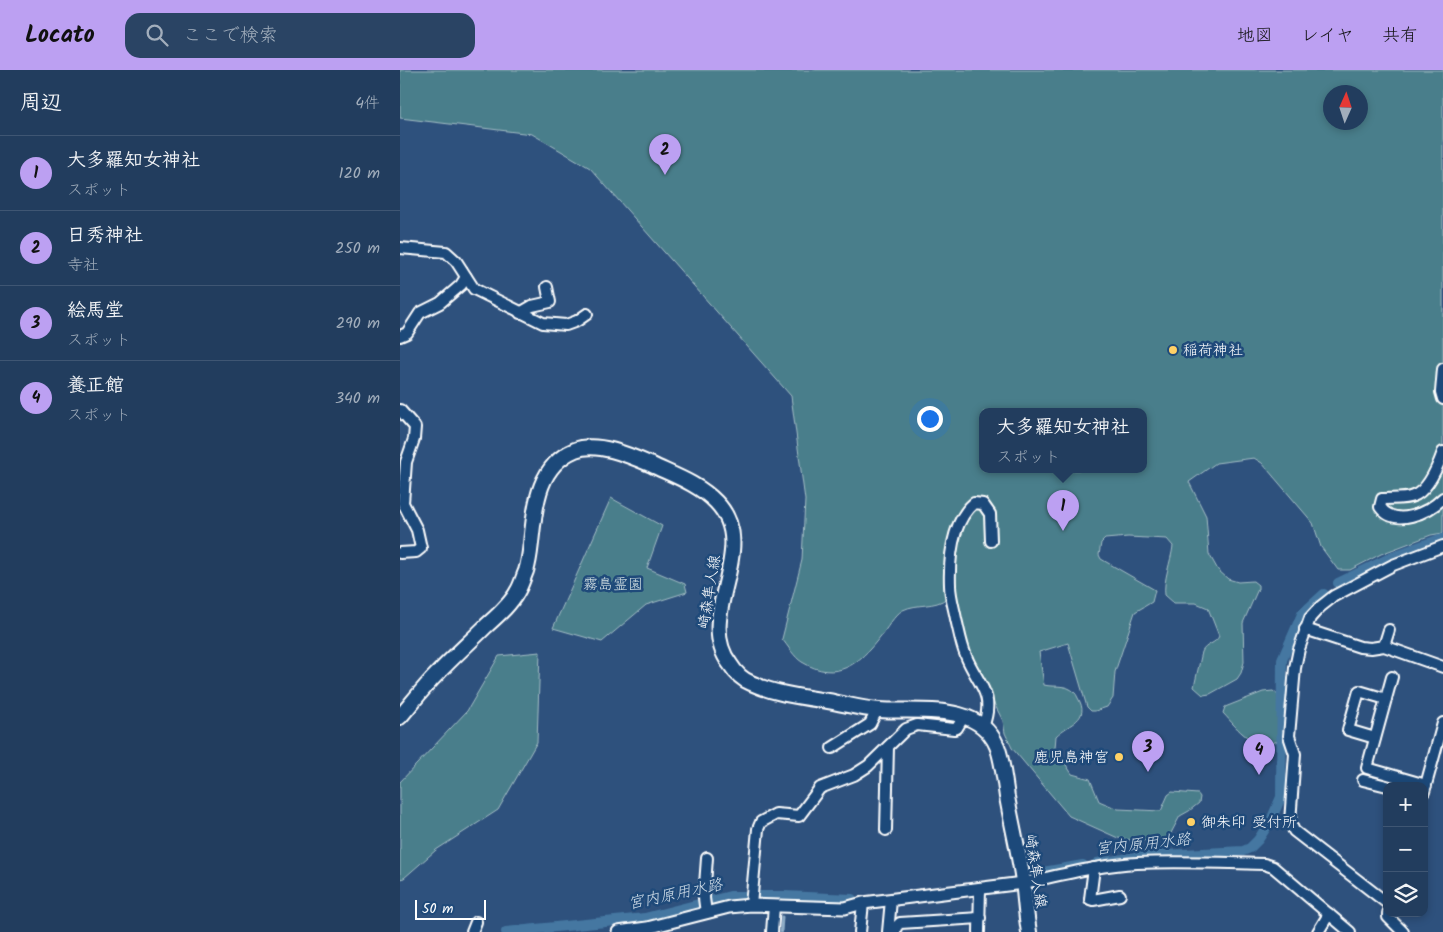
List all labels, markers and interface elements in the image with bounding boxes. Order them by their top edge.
search box [125,13,475,58]
text: Locato [25,16,95,55]
icon: search [143,21,171,49]
text: ここで検索 [183,21,278,51]
text: 地図 [1237,22,1273,51]
text: レイヤ [1301,22,1354,51]
text: 共有 [1382,22,1418,51]
north arrow [1323,85,1368,130]
text: 周辺 [20,87,62,120]
text: 4件 [355,91,380,116]
pin: 2 [649,134,681,175]
text: 大多羅知女神社 [67,146,200,176]
text: 1 [34,161,38,186]
text: 120 m [339,161,380,186]
text: スポット [67,178,131,203]
text: 日秀神社 [67,221,143,251]
text: 2 [31,236,41,261]
text: 250 m [335,236,380,261]
text: 寺社 [67,253,99,278]
text: 絵馬堂 [67,296,124,326]
text: 3 [32,311,40,336]
text: 290 m [336,311,380,336]
text: スポット [67,328,131,353]
place label: 稲荷神社 [1183,339,1243,363]
marker: 稲荷神社 [1167,344,1179,356]
text: 養正館 [67,371,124,401]
text: 4 [32,386,40,411]
text: 340 m [335,386,380,411]
text: スポット [67,403,131,428]
your location [917,406,943,432]
popup [979,408,1147,473]
text: 大多羅知女神社 [996,413,1130,443]
text: スポット [996,445,1061,470]
pin: 1 [1047,490,1079,531]
street label: 崎森隼人線 [692,553,728,631]
park label: 霧島霊園 [583,573,643,597]
pin: 3 [1132,731,1164,772]
pin: 4 [1243,734,1275,775]
place label: 鹿児島神宮 [1034,746,1109,770]
marker: 鹿児島神宮 [1113,751,1125,763]
map controls [1383,782,1428,917]
button: + [1383,782,1428,827]
place label: 御朱印 受付所 [1201,811,1297,835]
marker: 御朱印 受付所 [1185,816,1197,828]
water label: 宮内原用水路 [1094,827,1193,862]
button: − [1383,827,1428,872]
street label: 崎森隼人線 [1017,832,1053,910]
water label: 宮内原用水路 [626,872,726,917]
button: layers [1383,872,1428,917]
scale bar [415,897,486,920]
text: 50 m [422,898,453,920]

